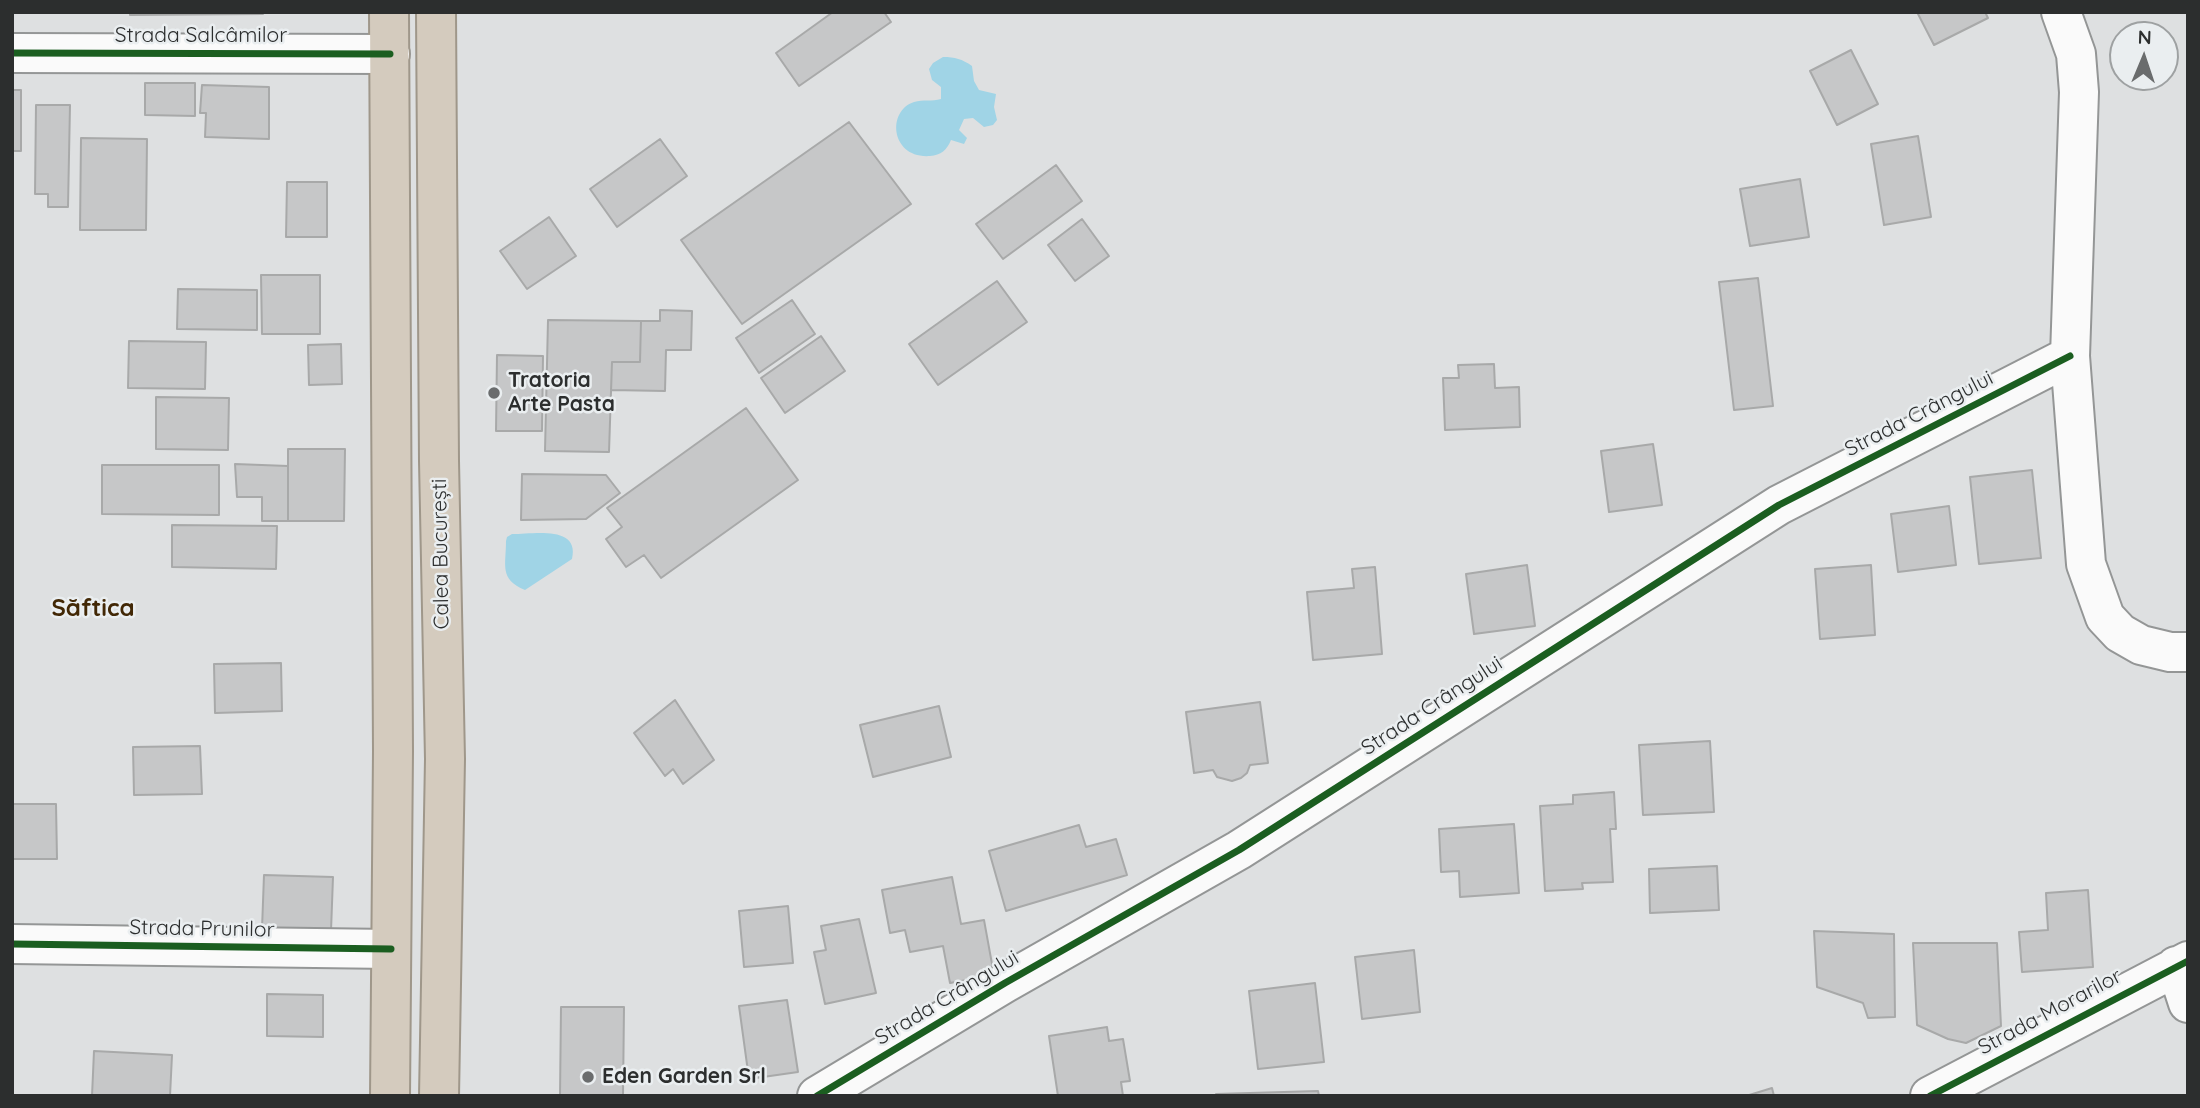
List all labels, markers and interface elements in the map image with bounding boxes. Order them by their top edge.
north arrow [2109,21,2179,91]
street label: Strada Salcâmilor [115,23,287,49]
text: N [2137,25,2152,49]
street label: Strada Crângului [1841,366,1997,462]
place label: Tratoria Arte Pasta [508,368,615,418]
marker: Tratoria Arte Pasta [486,385,502,401]
street label: Calea București [427,478,455,630]
district label: Săftica [52,595,134,623]
street label: Strada Crângului [1357,651,1507,761]
street label: Strada Prunilor [129,915,275,943]
street label: Strada Crângului [871,945,1023,1051]
street label: Strada Morarilor [1974,963,2126,1061]
place label: Eden Garden Srl [602,1064,766,1090]
marker: Eden Garden Srl [580,1069,596,1085]

